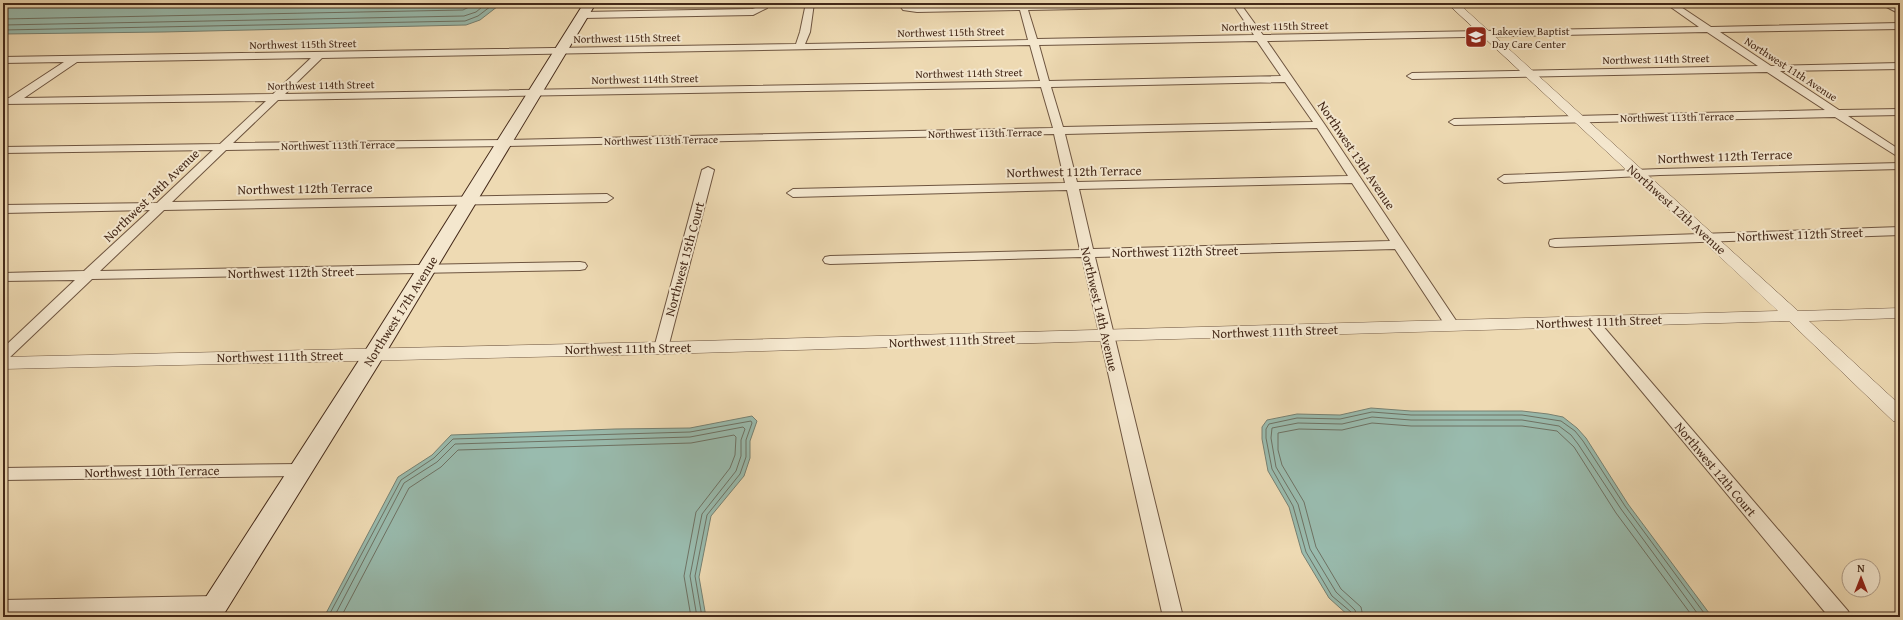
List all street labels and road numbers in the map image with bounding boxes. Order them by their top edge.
street label: Northwest 115th Street [1221,17,1329,35]
street label: Northwest 115th Street [897,23,1005,41]
street label: Northwest 115th Street [573,29,681,47]
street label: Northwest 11th Avenue [1741,33,1841,105]
street label: Northwest 115th Street [249,35,357,53]
street label: Northwest 114th Street [1602,50,1710,68]
street label: Northwest 114th Street [915,64,1023,82]
street label: Northwest 114th Street [591,70,699,88]
street label: Northwest 114th Street [267,76,375,94]
street label: Northwest 13th Avenue [1313,97,1400,213]
street label: Northwest 113th Terrace [1620,108,1734,126]
street label: Northwest 113th Terrace [928,124,1042,142]
street label: Northwest 113th Terrace [604,131,718,149]
street label: Northwest 113th Terrace [281,136,395,154]
street label: Northwest 18th Avenue [99,144,204,246]
street label: Northwest 112th Terrace [1657,145,1793,168]
street label: Northwest 12th Avenue [1623,160,1730,259]
street label: Northwest 112th Terrace [1006,161,1142,182]
street label: Northwest 112th Terrace [237,178,373,199]
street label: Northwest 15th Court [660,199,709,319]
street label: Northwest 112th Street [1736,223,1864,246]
street label: Northwest 112th Street [1112,241,1239,262]
street label: Northwest 14th Avenue [1076,245,1123,373]
street label: Northwest 17th Avenue [359,252,442,370]
street label: Northwest 112th Street [228,262,355,283]
street label: Northwest 111th Street [1535,310,1663,333]
street label: Northwest 111th Street [1211,320,1339,343]
street label: Northwest 111th Street [888,329,1016,352]
street label: Northwest 111th Street [565,338,692,359]
street label: Northwest 111th Street [217,346,344,367]
street label: Northwest 12th Court [1670,418,1761,521]
street label: Northwest 110th Terrace [84,461,220,482]

